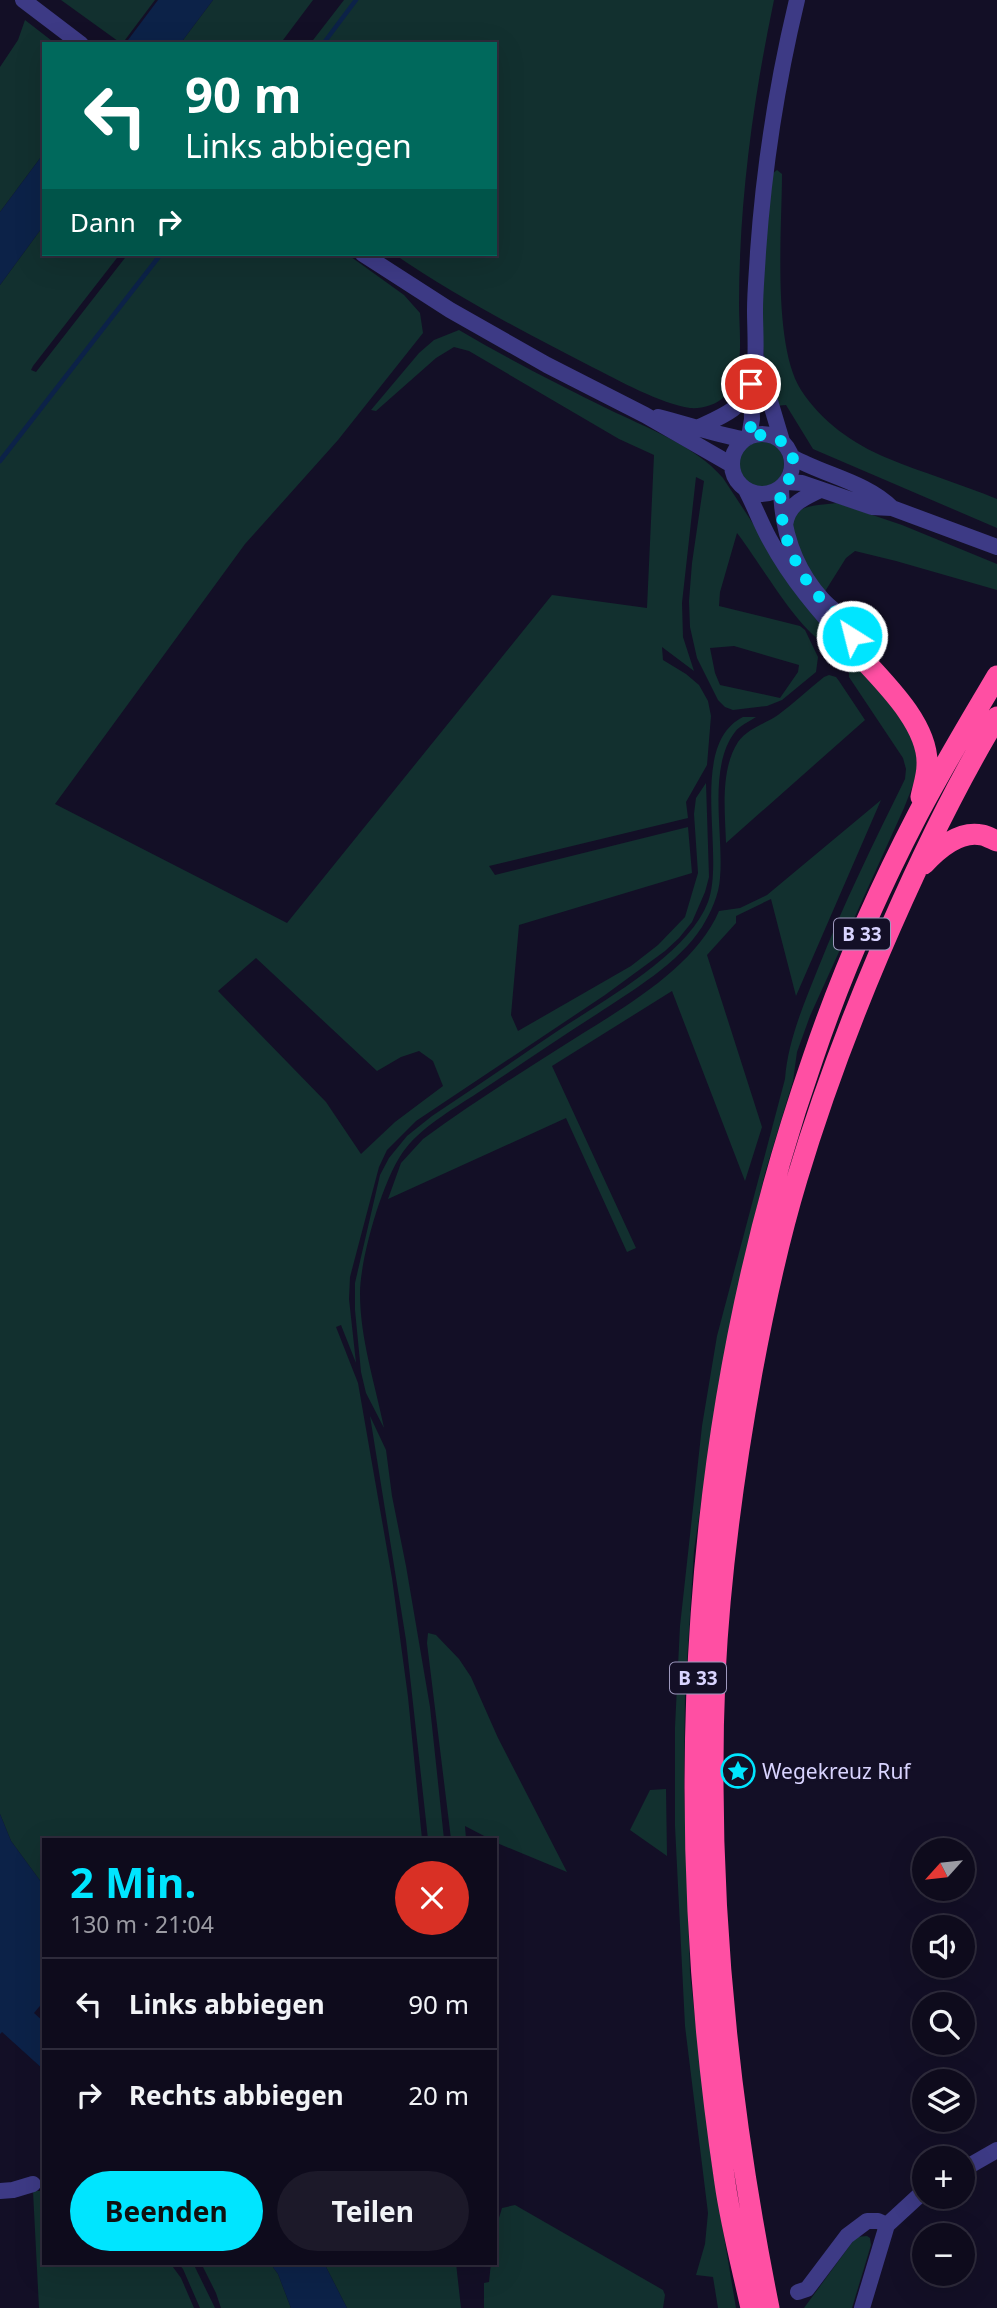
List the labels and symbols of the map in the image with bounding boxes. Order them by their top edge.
pin [721,354,781,414]
position arrow [815,599,889,673]
road number: B 33 [834,918,890,950]
road number: B 33 [670,1662,726,1694]
place icon: Wegekreuz Ruf [719,1752,757,1790]
place label: Wegekreuz Ruf [762,1757,912,1785]
north arrow [912,1838,975,1900]

